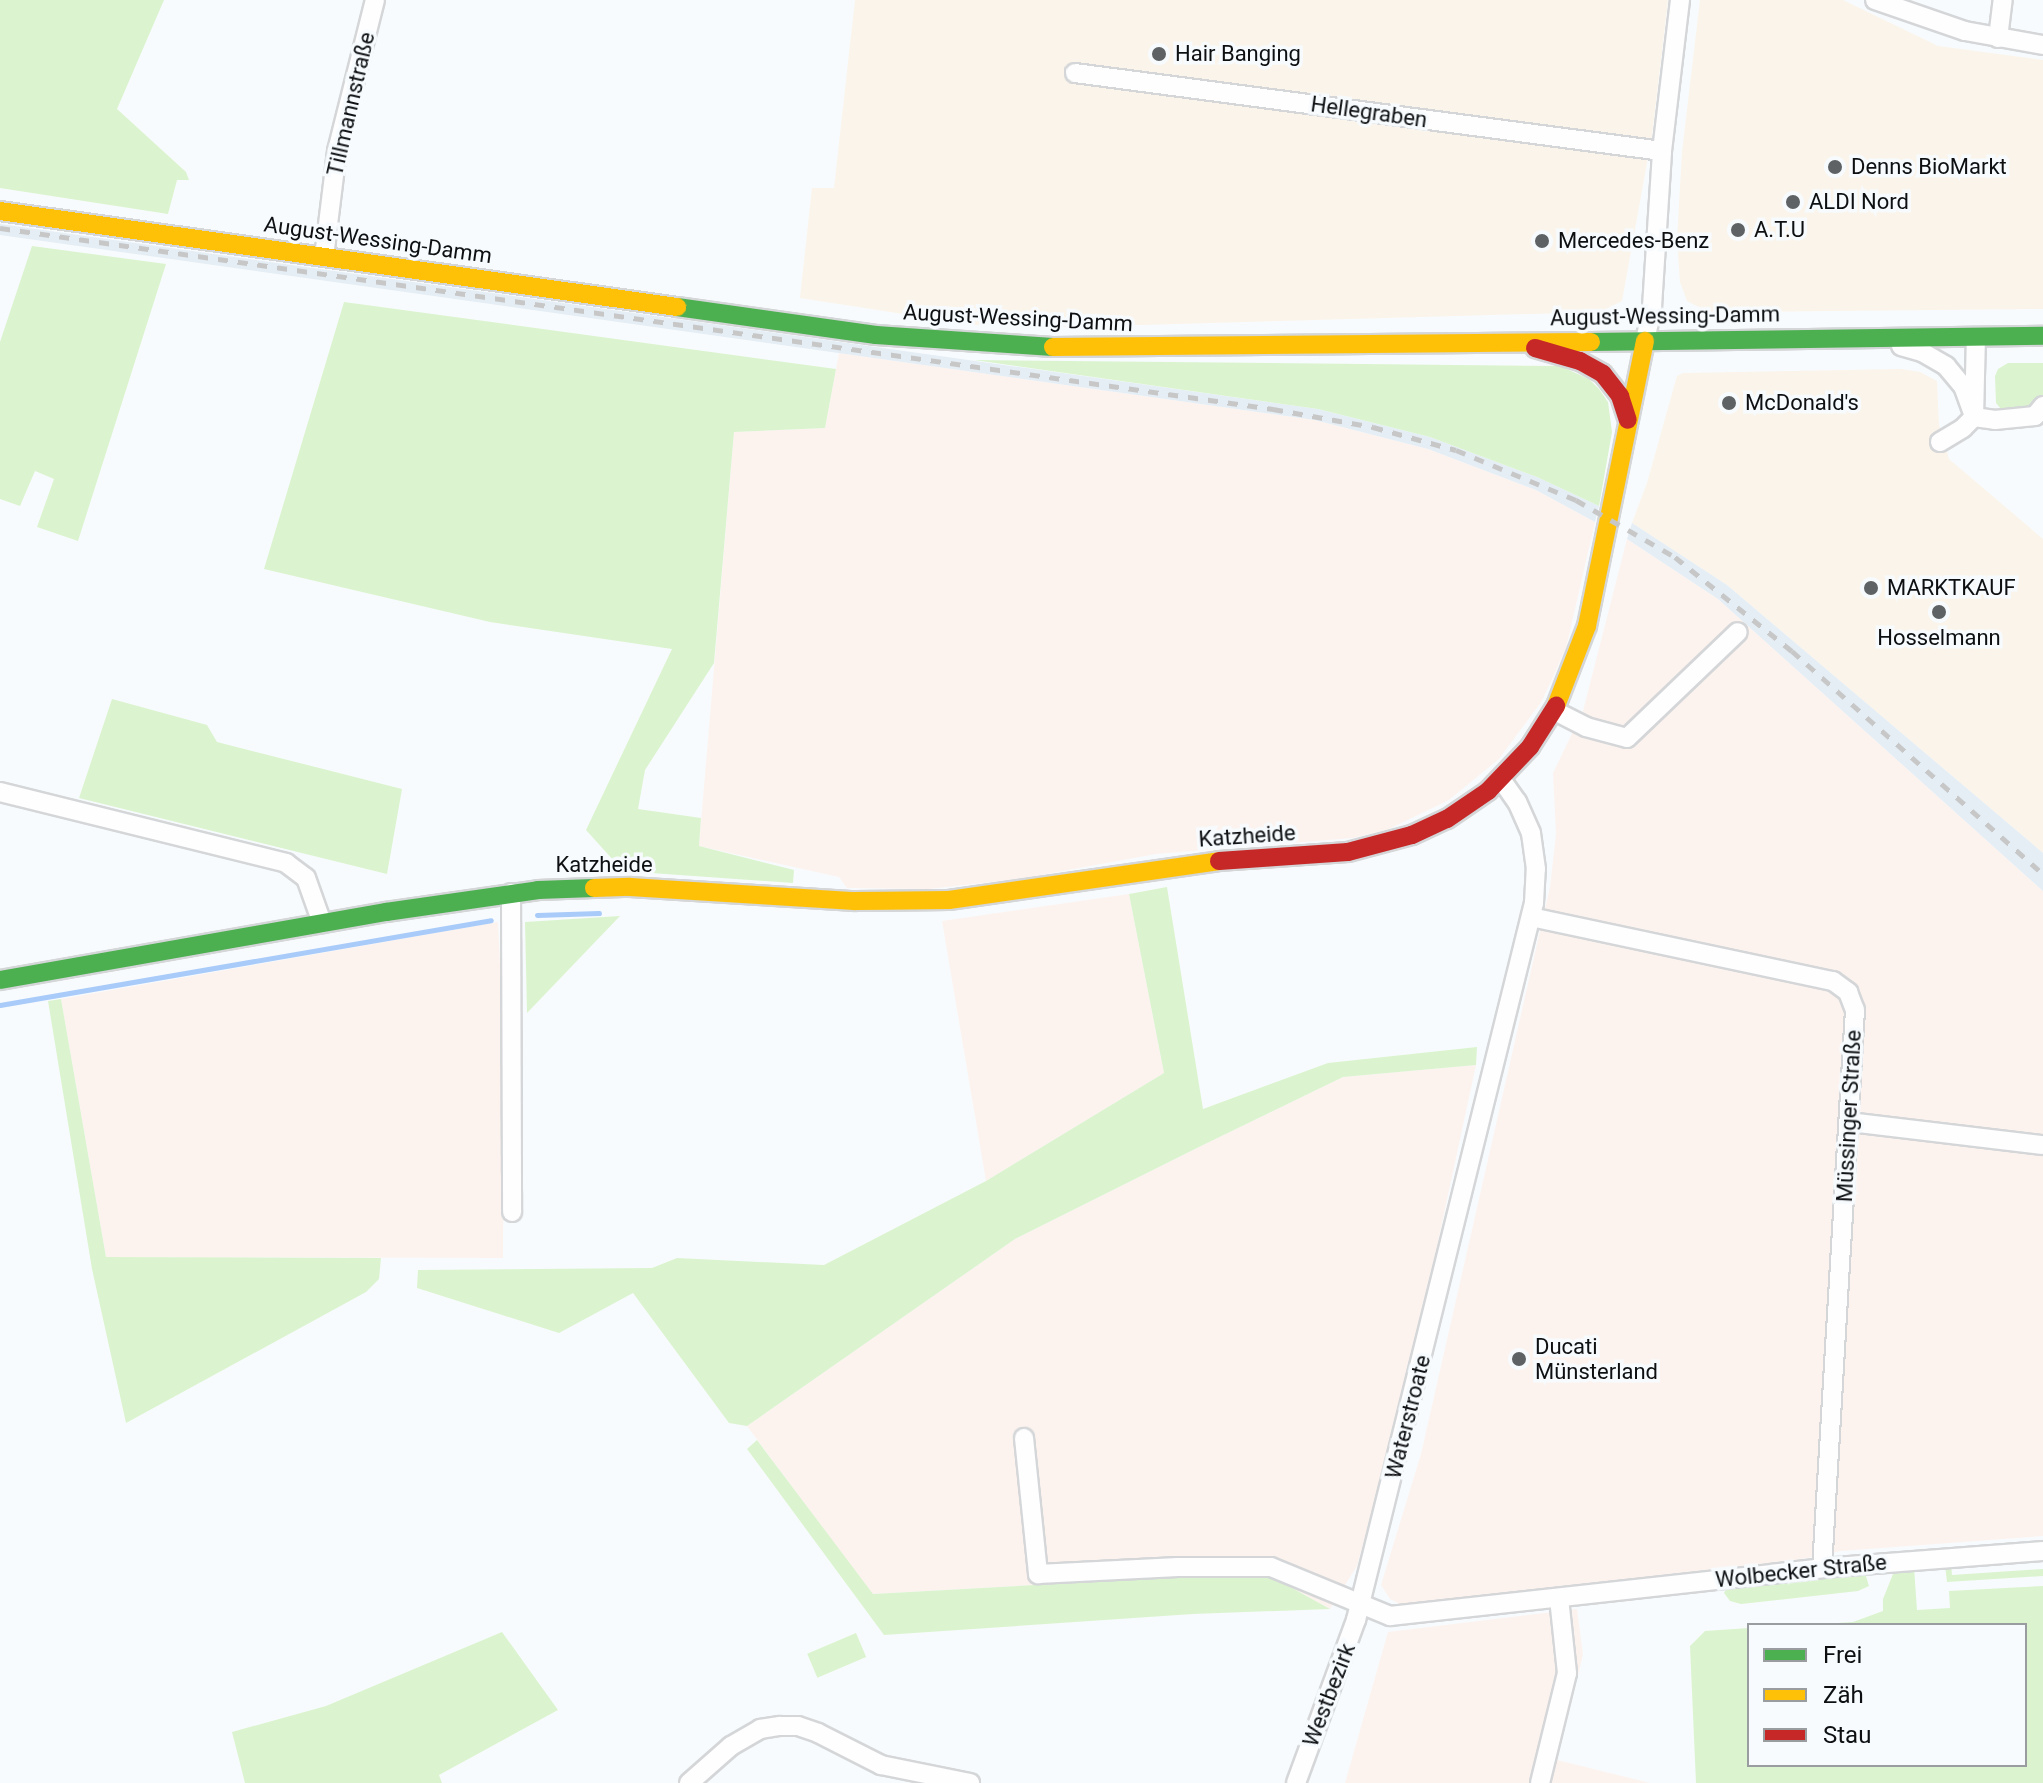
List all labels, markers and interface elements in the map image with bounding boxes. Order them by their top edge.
street label: Tillmannstraße [322,29,380,179]
place label: Hair Banging [1175,41,1301,67]
marker: Hair Banging [1150,45,1168,63]
street label: Hellegraben [1309,91,1429,133]
place label: Denns BioMarkt [1851,154,2007,180]
marker: Denns BioMarkt [1826,158,1844,176]
place label: ALDI Nord [1809,189,1909,215]
marker: ALDI Nord [1784,193,1802,211]
street label: August-Wessing-Damm [262,211,494,269]
place label: A.T.U [1754,217,1805,243]
marker: A.T.U [1729,221,1747,239]
place label: Mercedes-Benz [1558,228,1709,254]
marker: Mercedes-Benz [1533,232,1551,250]
street label: August-Wessing-Damm [902,299,1134,337]
street label: August-Wessing-Damm [1550,301,1780,331]
place label: McDonald's [1745,390,1859,416]
marker: McDonald's [1720,394,1738,412]
place label: MARKTKAUF [1887,575,2016,601]
marker: MARKTKAUF [1862,579,1880,597]
marker: Hosselmann [1930,603,1948,621]
place label: Hosselmann [1877,625,2001,651]
street label: Katzheide [1198,819,1296,853]
street label: Katzheide [555,852,653,878]
street label: Müssinger Straße [1831,1029,1867,1203]
place label: Ducati Münsterland [1535,1333,1658,1384]
marker: Ducati Münsterland [1510,1350,1528,1368]
street label: Waterstroate [1380,1352,1436,1482]
street label: Wolbecker Straße [1714,1549,1888,1593]
legend [1747,1623,2027,1767]
street label: Westbezirk [1297,1640,1361,1750]
text: Frei [1823,1641,1862,1669]
text: Zäh [1823,1681,1864,1709]
text: Stau [1823,1721,1871,1749]

